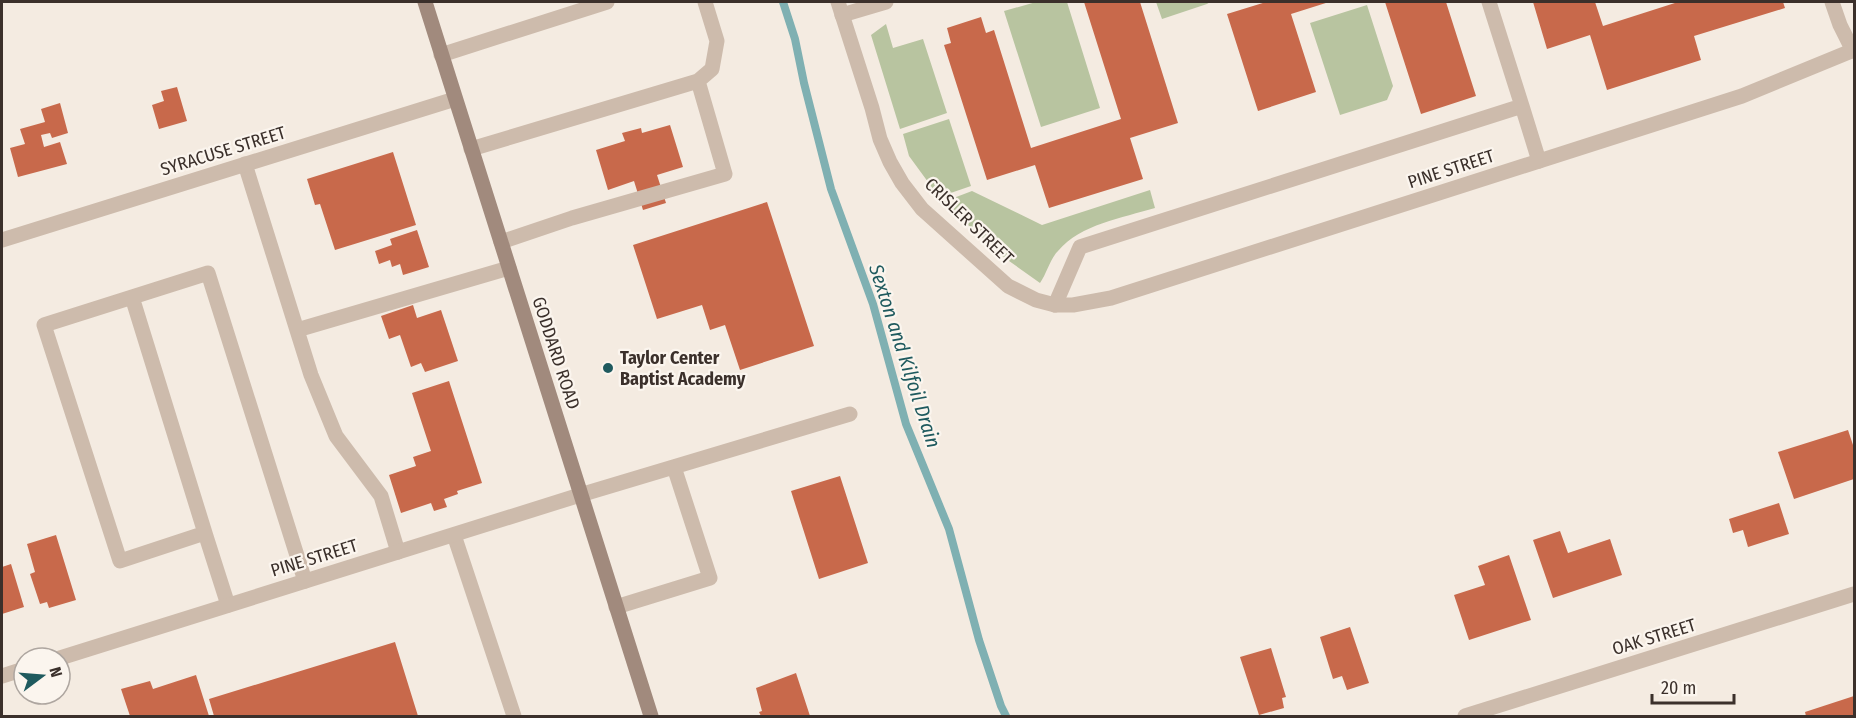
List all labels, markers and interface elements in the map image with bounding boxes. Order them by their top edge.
street label: SYRACUSE STREET [158,121,289,180]
street label: PINE STREET [1405,144,1498,193]
street label: CRISLER STREET [920,173,1018,269]
water label: Sexton and Kilfoil Drain [864,260,946,451]
street label: GODDARD ROAD [527,294,585,412]
place label: Taylor Center Baptist Academy [620,347,746,390]
marker: Taylor Center Baptist Academy [601,361,615,375]
street label: PINE STREET [268,534,361,582]
street label: OAK STREET [1610,614,1699,660]
north arrow [12,646,72,706]
text: N [45,665,66,679]
scale bar [1652,667,1734,705]
text: 20 m [1661,677,1696,699]

